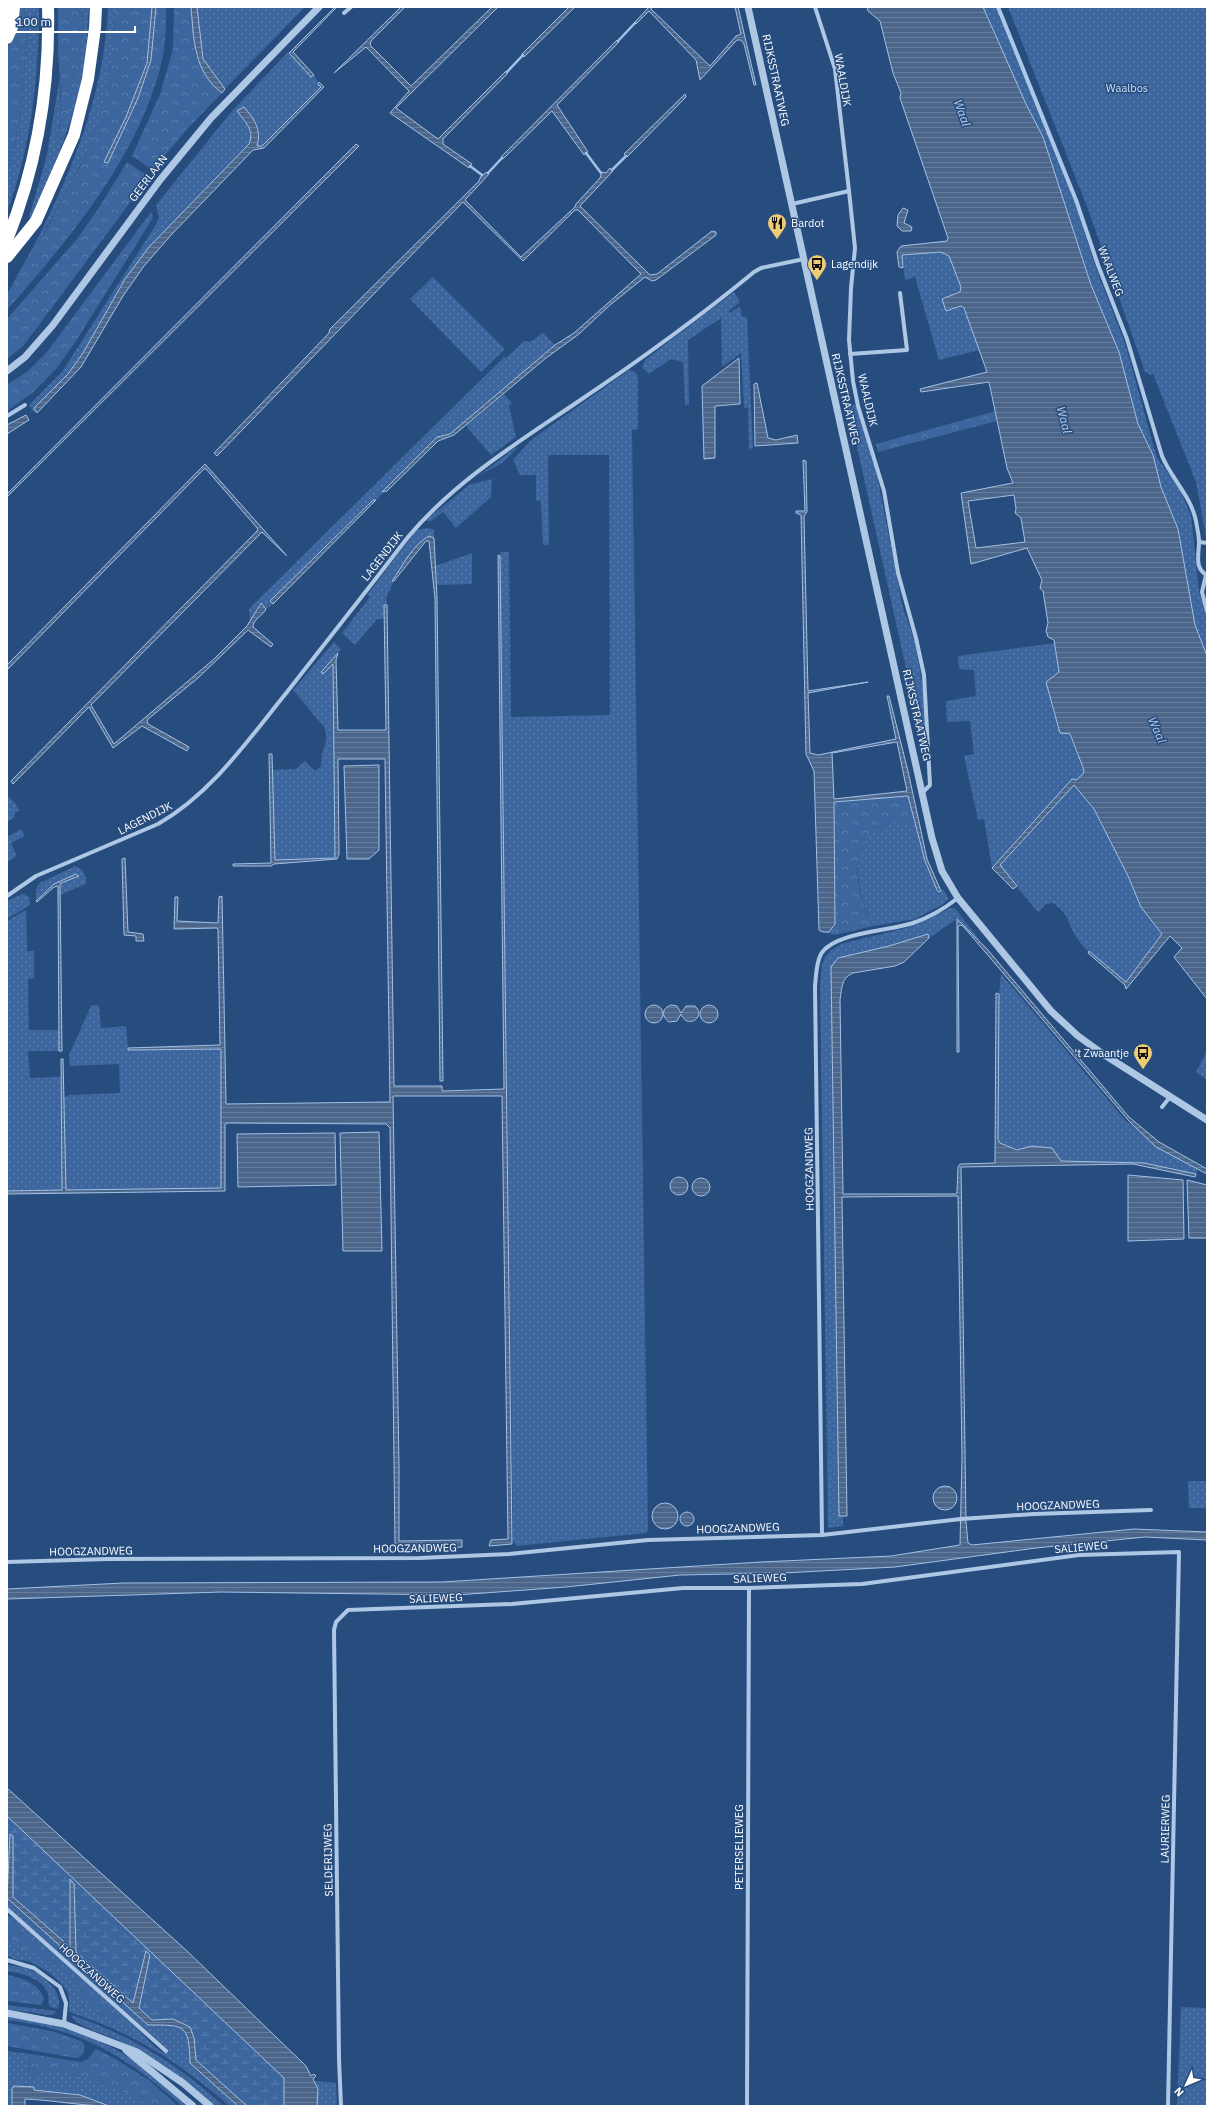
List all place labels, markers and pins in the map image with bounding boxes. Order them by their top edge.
restaurant icon: Bardot [766,212,788,240]
place label: Bardot [791,216,825,230]
bus stop icon: Lagendijk [806,253,828,281]
place label: Lagendijk [831,257,878,271]
bus stop icon: 't Zwaantje [1132,1042,1154,1070]
place label: 't Zwaantje [1075,1046,1129,1060]

